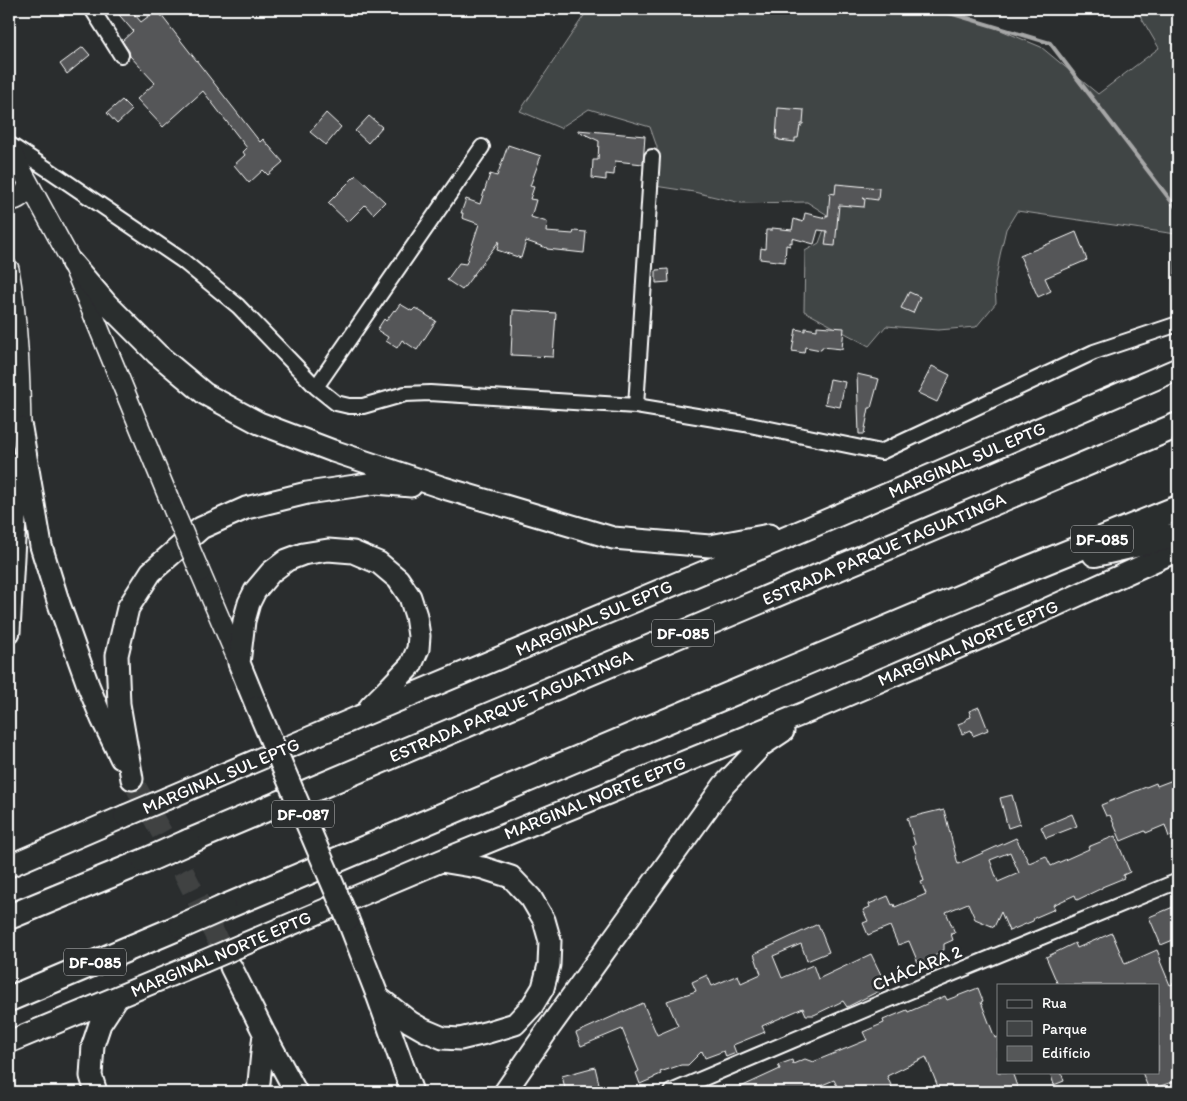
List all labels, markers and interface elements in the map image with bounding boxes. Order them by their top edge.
street label: MARGINAL SUL EPTG [885,417,1049,503]
street label: ESTRADA PARQUE TAGUATINGA [759,487,1010,610]
road number: DF-085 [1071,526,1133,552]
street label: MARGINAL SUL EPTG [512,575,676,661]
street label: MARGINAL NORTE EPTG [874,595,1062,691]
road number: DF-085 [652,620,714,646]
street label: ESTRADA PARQUE TAGUATINGA [386,644,637,767]
street label: MARGINAL SUL EPTG [139,733,303,819]
street label: MARGINAL NORTE EPTG [501,751,689,845]
road number: DF-087 [272,801,334,828]
street label: MARGINAL NORTE EPTG [127,906,315,1002]
street label: CHÁCARA 2 [869,940,965,996]
road number: DF-085 [64,949,126,976]
legend [997,984,1160,1074]
text: Rua [1042,994,1067,1012]
text: Parque [1042,1020,1087,1038]
text: Edifício [1042,1044,1090,1062]

